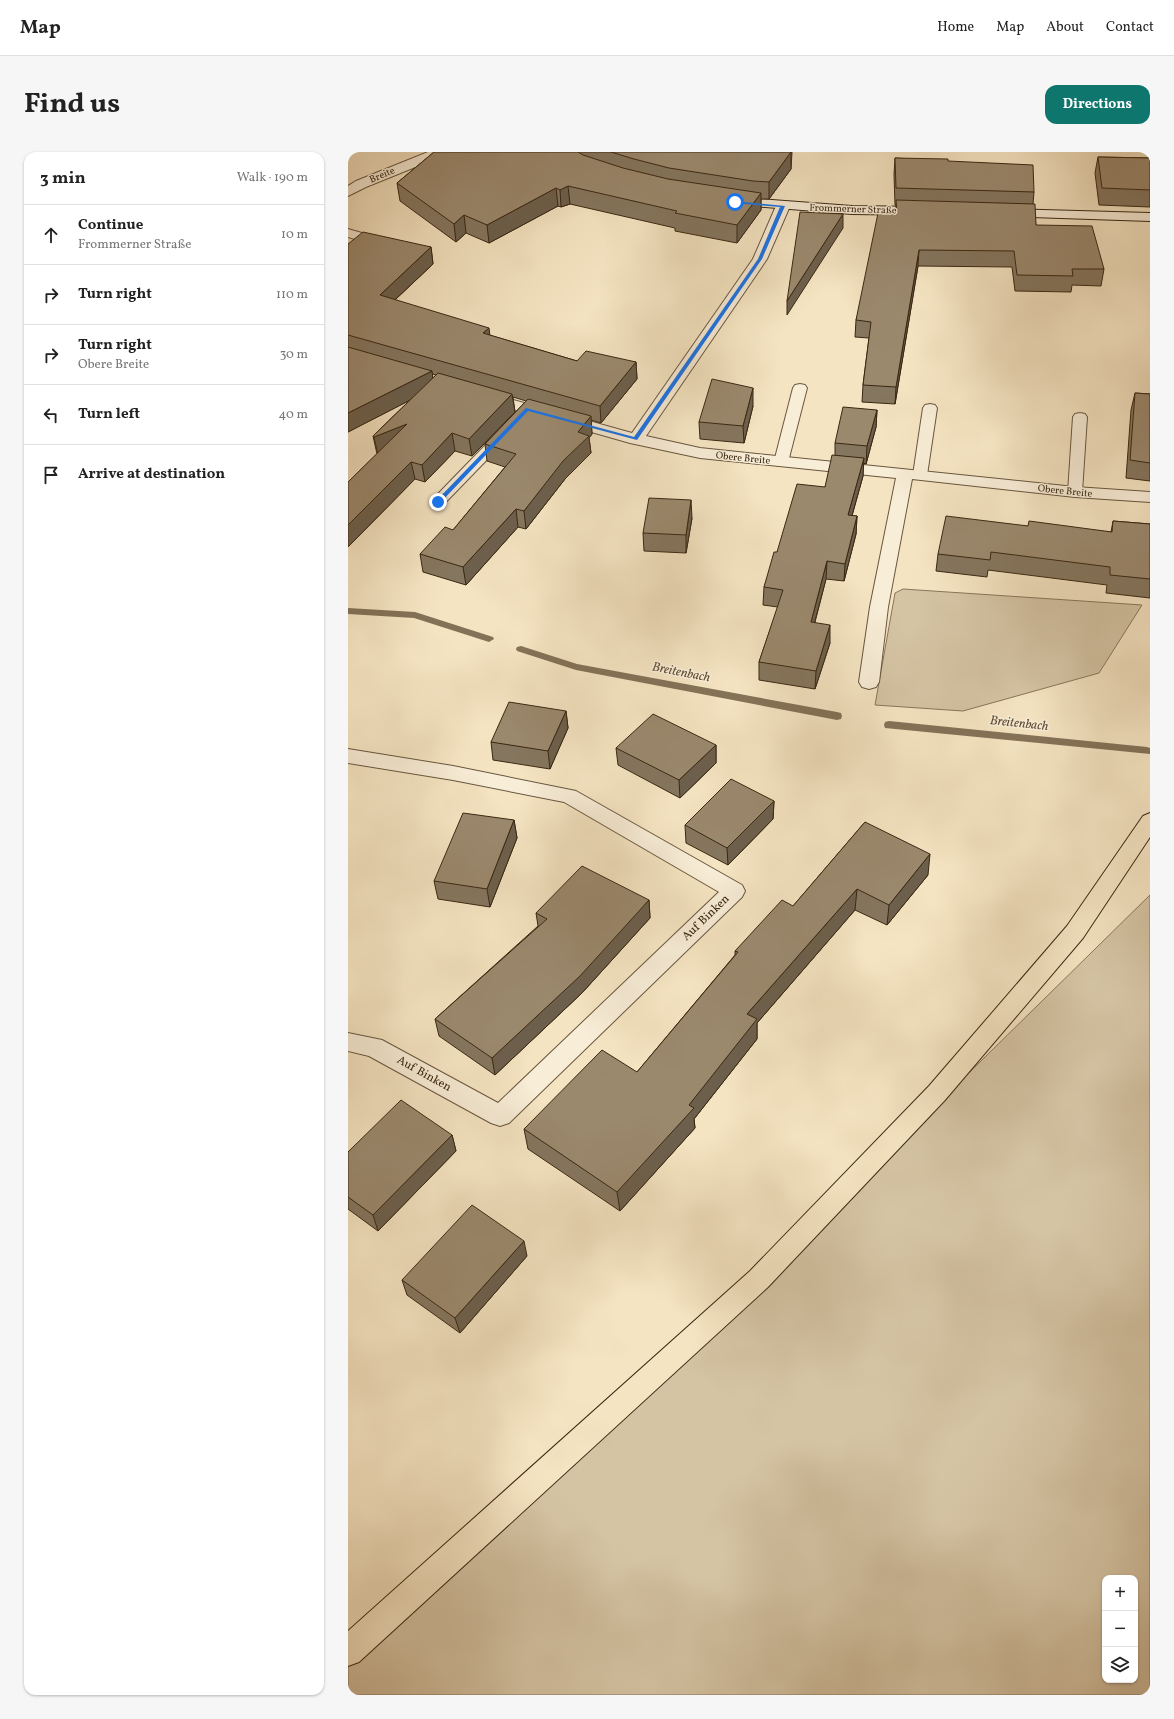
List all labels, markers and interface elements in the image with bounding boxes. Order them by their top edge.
text: Map [20,15,61,41]
text: Home [937,18,974,37]
text: Map [996,18,1024,37]
text: About [1046,18,1084,37]
text: Contact [1106,18,1154,37]
text: Find us [24,85,120,124]
button: Directions [1045,85,1150,124]
street label: Breite [367,163,397,187]
text: 3 min [40,167,86,190]
text: Walk · 190 m [237,169,308,187]
route start [726,193,744,211]
street label: Frommerner Straße [809,200,897,218]
text: Continue [78,215,143,236]
icon: ahead [40,224,62,246]
text: 10 m [281,226,308,244]
text: Frommerner Straße [78,236,191,254]
icon: right [40,284,62,306]
text: Turn right [78,284,152,305]
text: 110 m [276,286,308,304]
text: Turn right [78,335,152,356]
icon: right [40,344,62,366]
text: 30 m [280,346,308,364]
text: Obere Breite [78,356,149,374]
icon: left [40,404,62,426]
text: Turn left [78,404,140,425]
text: 40 m [279,406,308,424]
street label: Obere Breite [715,448,771,468]
icon: arrive [40,464,62,486]
text: Arrive at destination [78,464,225,485]
street label: Obere Breite [1037,481,1093,501]
route end [429,493,447,511]
water label: Breitenbach [650,659,712,688]
water label: Breitenbach [989,712,1050,736]
street label: Auf Binken [679,891,733,945]
street label: Auf Binken [394,1052,454,1096]
map controls [1102,1575,1138,1683]
button: + [1102,1575,1138,1611]
button: − [1102,1611,1138,1647]
button: layers [1102,1647,1138,1683]

